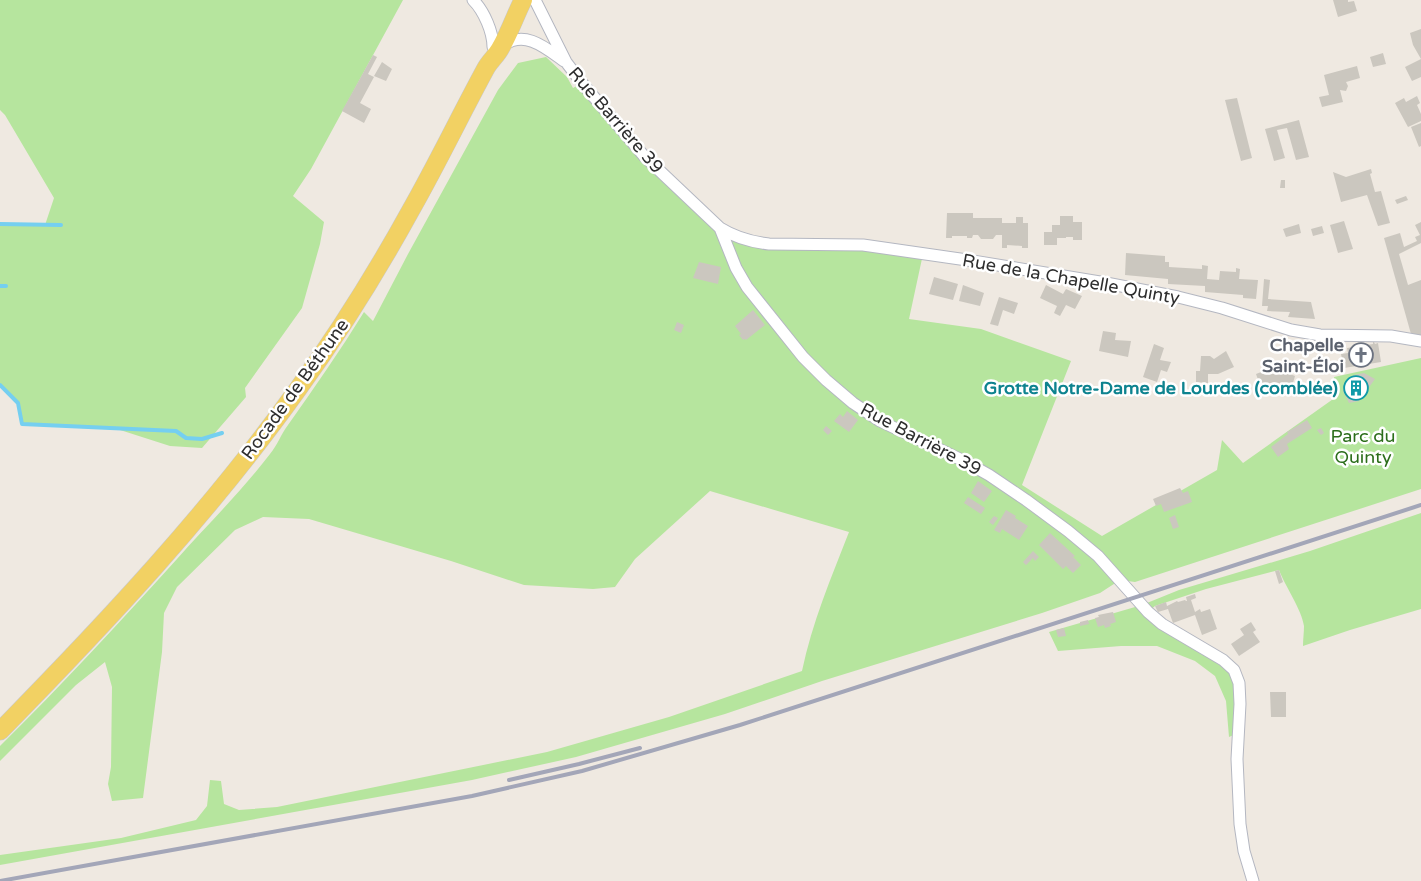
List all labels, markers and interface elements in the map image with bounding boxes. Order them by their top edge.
street label: Rue Barrière 39 [564,62,668,178]
street label: Rue de la Chapelle Quinty [961,249,1182,309]
street label: Rocade de Béthune [237,314,353,464]
place label: Chapelle Saint-Éloi [1262,334,1344,377]
church icon: Chapelle Saint-Éloi [1348,342,1374,368]
building icon: Grotte Notre-Dame de Lourdes (comblée) [1343,375,1369,401]
place label: Grotte Notre-Dame de Lourdes (comblée) [984,377,1338,399]
street label: Rue Barrière 39 [857,398,985,480]
park label: Parc du Quinty [1331,425,1395,468]

